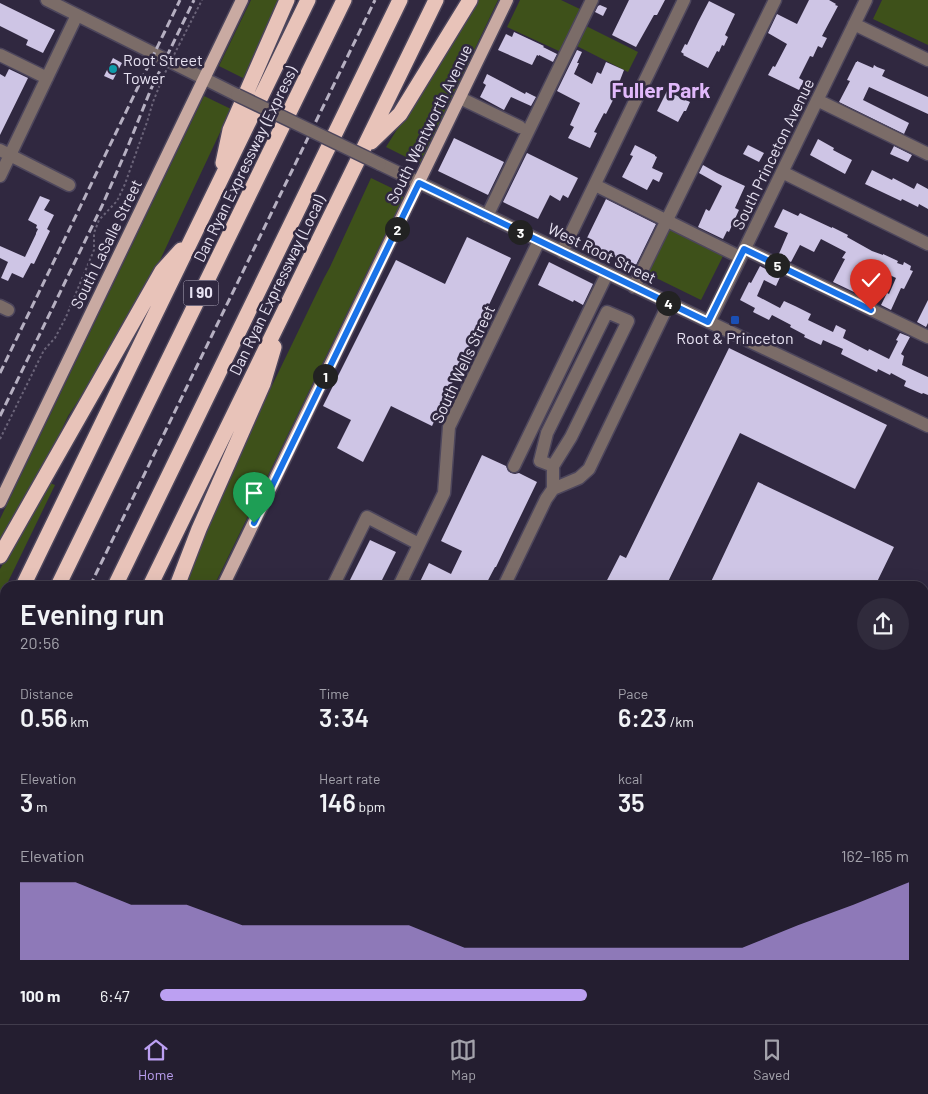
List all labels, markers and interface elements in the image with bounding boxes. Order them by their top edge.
street label: South Wentworth Avenue [382,41,475,207]
place label: Root Street Tower [123,50,203,87]
street label: Dan Ryan Expressway (Express) [189,62,301,265]
marker: Root Street Tower [107,63,119,75]
street label: South Princeton Avenue [728,75,817,232]
district label: Fuller Park [611,77,711,102]
street label: South LaSalle Street [66,176,145,312]
street label: Dan Ryan Expressway (Local) [225,191,329,378]
pin: 2 [384,216,410,242]
street label: West Root Street [545,218,659,287]
pin: 3 [508,220,532,244]
text: 2 [394,221,401,238]
text: 3 [517,224,524,241]
pin: 5 [764,252,790,278]
text: 5 [774,257,781,274]
pin [850,259,892,310]
icon: check [857,266,885,294]
road number: I 90 [184,280,218,306]
pin: 4 [656,290,680,316]
text: 4 [664,295,673,312]
street label: South Wells Street [427,302,498,426]
marker: Root & Princeton [729,314,741,326]
place label: Root & Princeton [676,328,794,347]
pin: 1 [312,364,338,388]
text: 1 [323,368,328,385]
pin [233,472,275,523]
icon: arrive [240,479,268,507]
text: Evening run [20,597,165,631]
button: share [857,598,909,650]
text: 20:56 [20,633,60,652]
text: Distance [20,685,73,702]
text: Time [319,685,349,702]
text: Pace [618,685,648,702]
text: 0.56 [20,702,68,732]
text: 3:34 [319,702,369,732]
text: 6:23 [618,702,667,732]
text: km [68,713,89,730]
text: /km [667,713,694,730]
text: Elevation [20,770,76,787]
text: Heart rate [319,770,380,787]
text: kcal [618,770,642,787]
text: 3 [20,787,33,817]
text: 146 [319,787,356,817]
text: 35 [618,787,645,817]
text: m [33,798,48,815]
text: bpm [356,798,385,815]
text: Elevation [20,846,84,865]
text: 162–165 m [841,846,909,865]
text: 100 m [20,986,60,1005]
text: 6:47 [100,986,130,1005]
tab: Home [138,1036,174,1083]
tab: Map [449,1036,477,1083]
tab: Saved [753,1036,790,1083]

